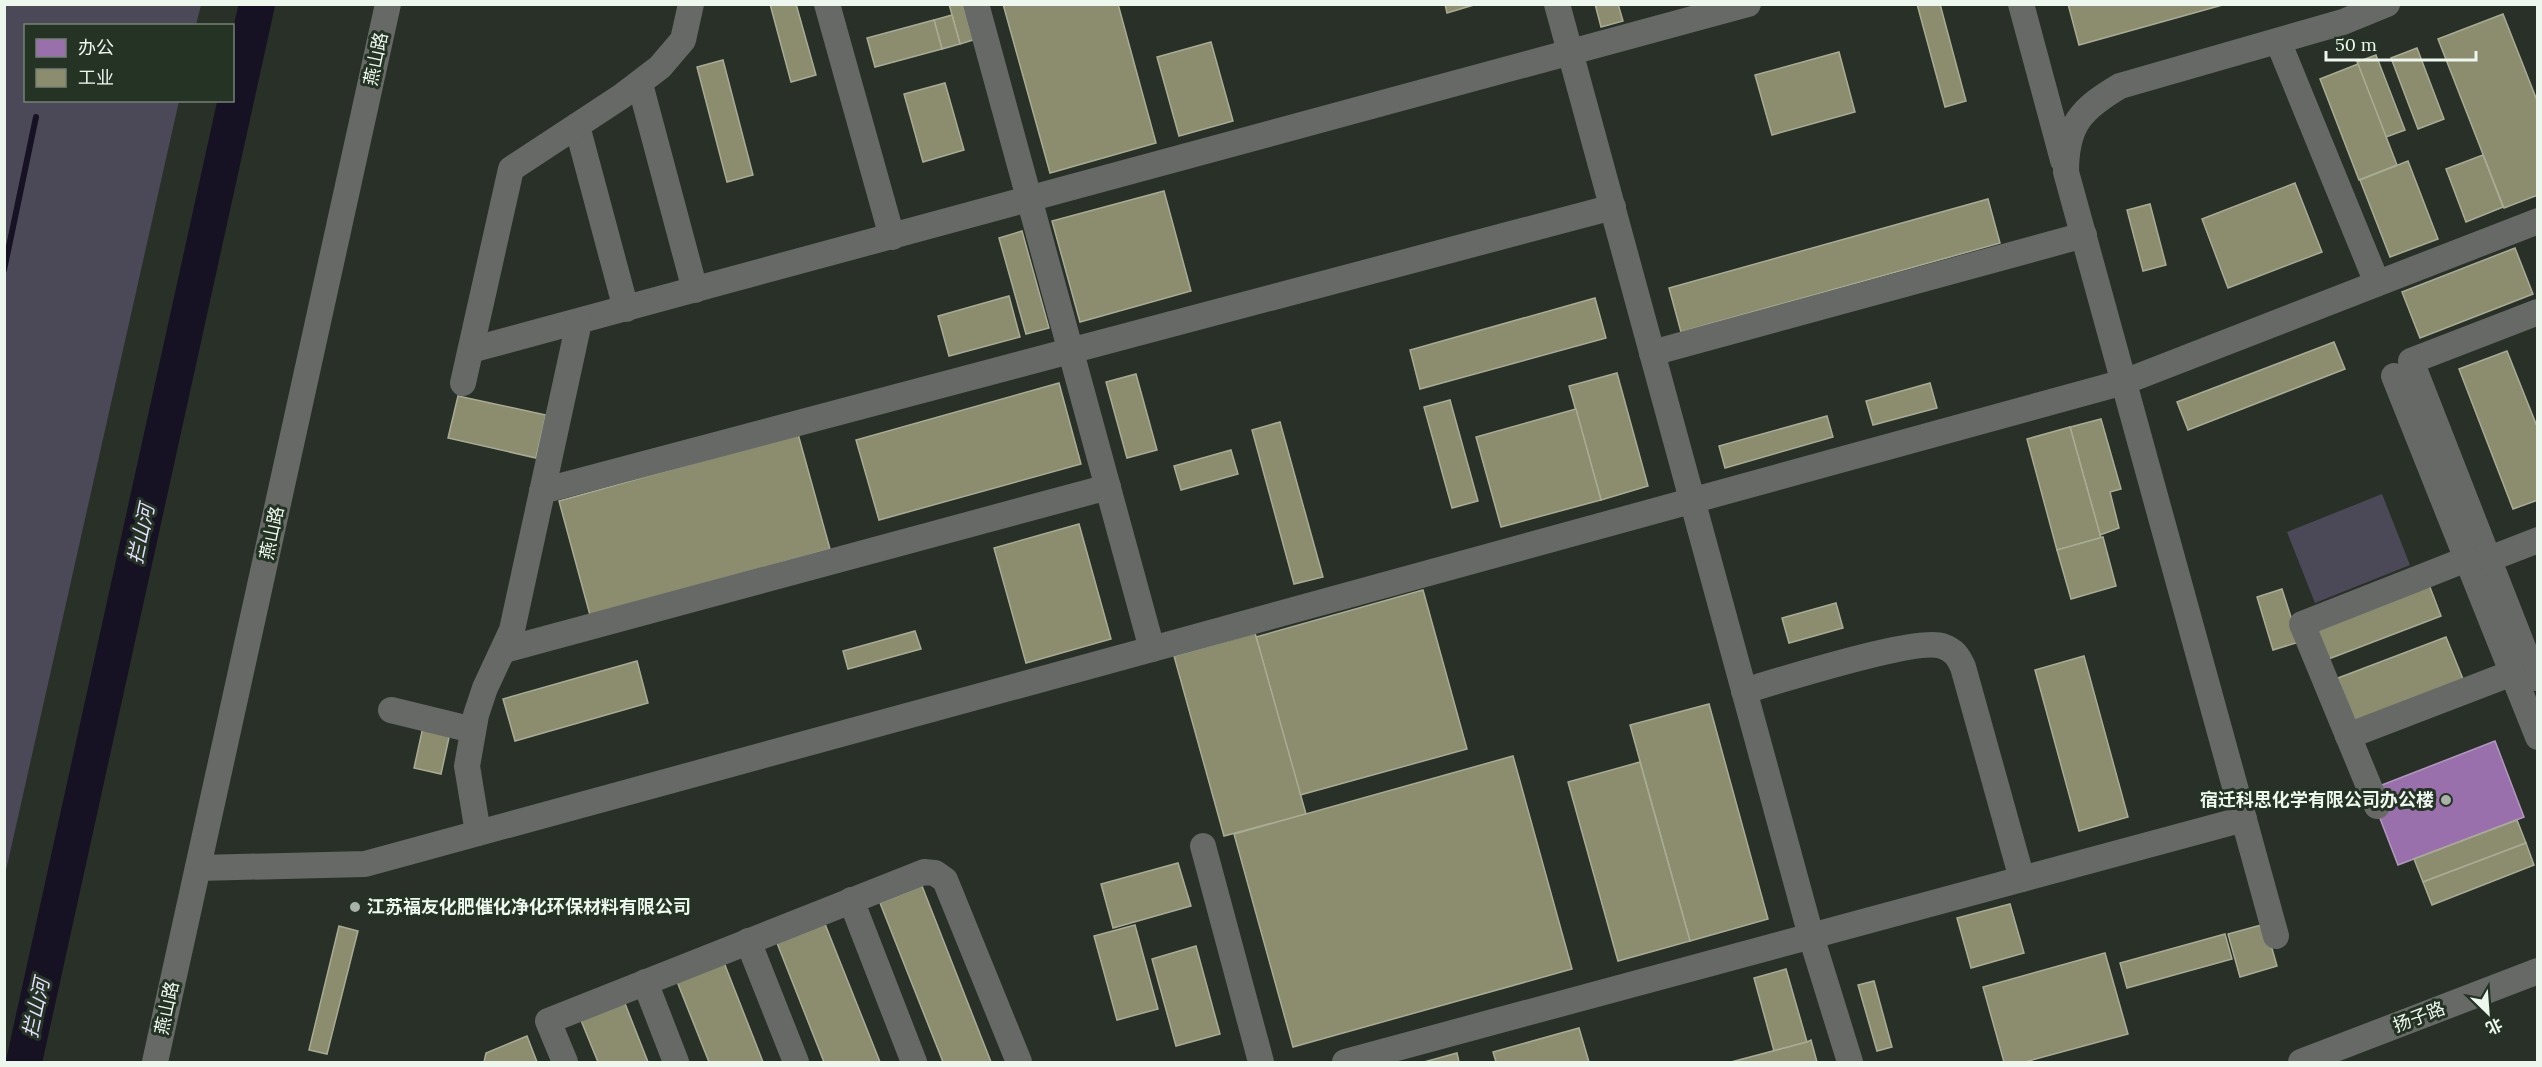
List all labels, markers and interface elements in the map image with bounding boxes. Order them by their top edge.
legend [24,24,234,102]
scale bar [2326,24,2476,62]
street label: 燕山路 [359,30,392,88]
text: 50 m [2335,33,2377,56]
text: 办公 [78,36,114,59]
text: 工业 [78,66,114,89]
water label: 拦山河 [122,498,160,566]
street label: 燕山路 [255,504,288,562]
place label: 宿迁科思化学有限公司办公楼 [2200,788,2434,811]
marker: 宿迁科思化学有限公司办公楼 [2439,793,2453,807]
place label: 江苏福友化肥催化净化环保材料有限公司 [367,895,691,918]
marker: 江苏福友化肥催化净化环保材料有限公司 [348,900,362,914]
water label: 拦山河 [17,972,55,1040]
street label: 燕山路 [150,979,183,1037]
north arrow [2458,983,2518,1043]
street label: 扬子路 [2389,996,2448,1037]
text: 北 [2483,1014,2506,1039]

